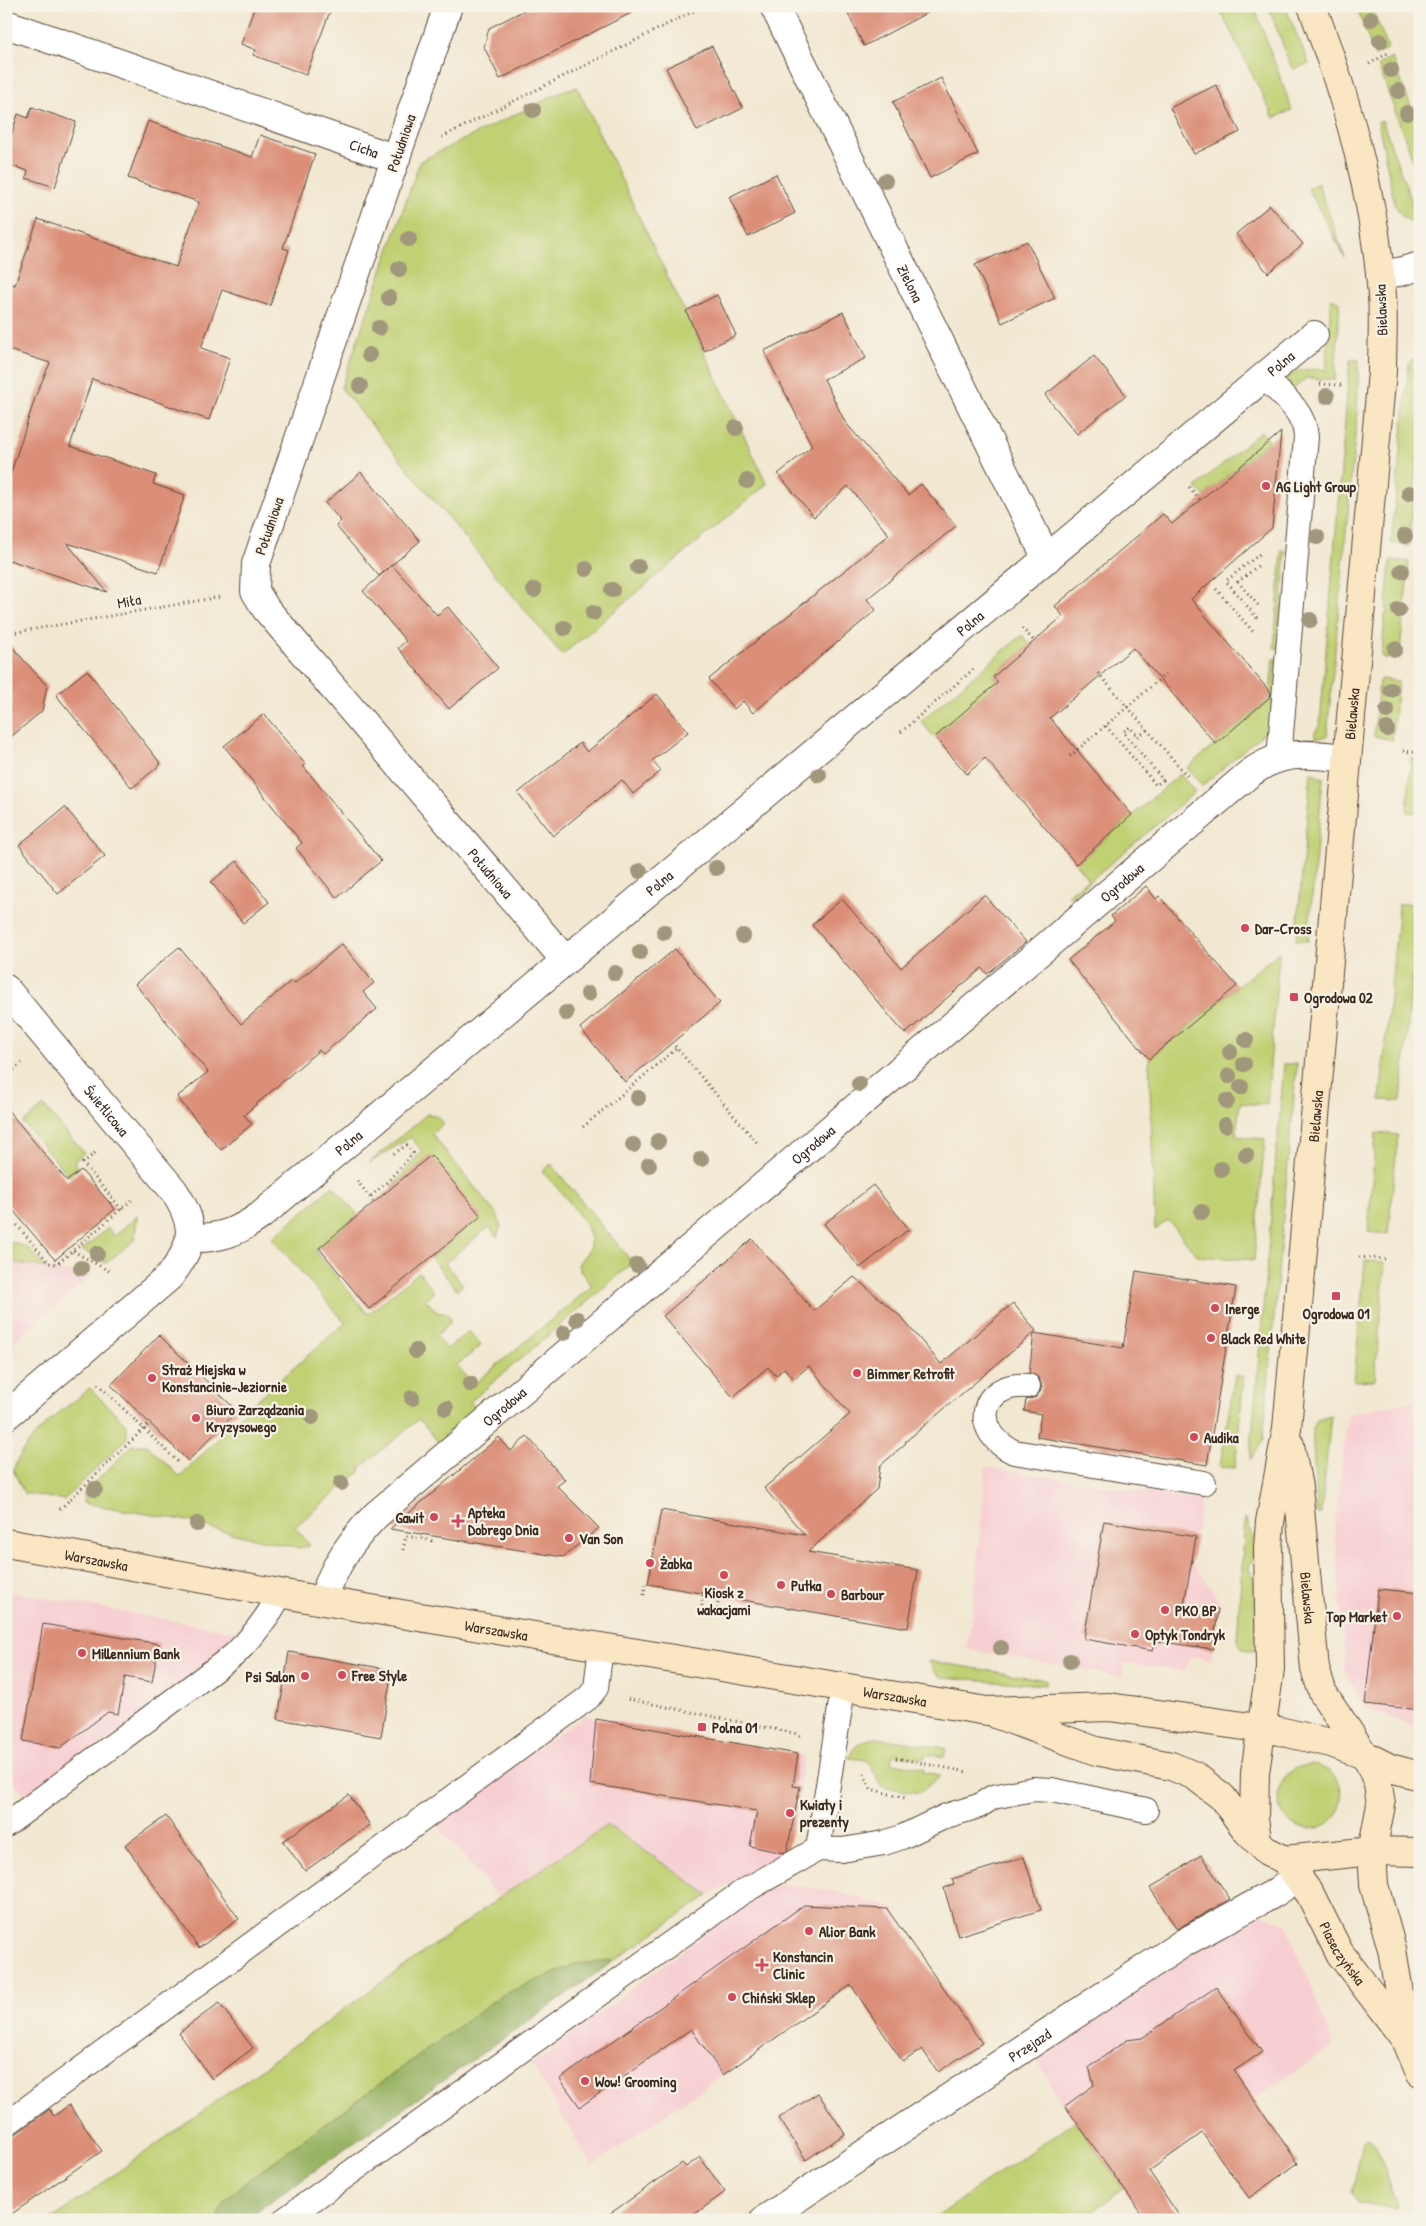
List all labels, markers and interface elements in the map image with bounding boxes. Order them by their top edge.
street label: Południowa [381,111,421,175]
street label: Cicha [347,133,382,163]
street label: Zielona [893,261,929,306]
street label: Bielawska [1370,284,1392,336]
street label: Polna [1262,345,1299,381]
place label: AG Light Group [1276,476,1357,498]
marker: AG Light Group [1260,480,1272,492]
street label: Południowa [249,494,289,558]
street label: Miła [115,589,143,613]
street label: Polna [952,605,988,640]
street label: Bielawska [1338,687,1364,740]
street label: Południowa [463,843,518,903]
street label: Ogrodowa [1095,857,1148,907]
street label: Polna [641,865,677,900]
place label: Dar-Cross [1255,918,1312,939]
marker: Dar-Cross [1239,922,1251,934]
place label: Ogrodowa 02 [1304,987,1374,1009]
marker: Ogrodowa 02 [1288,991,1300,1003]
street label: Świetlicowa [80,1081,135,1141]
street label: Bielawska [1302,1089,1328,1143]
street label: Ogrodowa [786,1119,839,1169]
street label: Polna [330,1124,367,1160]
marker: Ogrodowa 01 [1330,1290,1342,1302]
place label: Inerge [1225,1298,1260,1320]
marker: Inerge [1209,1302,1221,1314]
place label: Ogrodowa 01 [1302,1303,1370,1325]
place label: Black Red White [1221,1328,1306,1349]
marker: Black Red White [1205,1332,1217,1344]
place label: Straż Miejska w Konstancinie-Jeziornie [162,1359,287,1397]
place label: Bimmer Retrofit [867,1363,955,1384]
marker: Bimmer Retrofit [851,1367,863,1379]
marker: Straż Miejska w Konstancinie-Jeziornie [146,1372,158,1384]
street label: Ogrodowa [478,1382,531,1431]
place label: Biuro Zarządzania Kryzysowego [206,1399,304,1438]
marker: Biuro Zarządzania Kryzysowego [190,1412,202,1424]
place label: Audika [1204,1427,1239,1448]
marker: Audika [1188,1431,1200,1443]
place label: Apteka Dobrego Dnia [468,1502,539,1541]
place label: Gawit [395,1507,425,1528]
marker: Gawit [428,1511,440,1523]
marker: Apteka Dobrego Dnia [452,1515,464,1527]
place label: Van Son [579,1528,623,1549]
marker: Van Son [563,1532,575,1544]
street label: Warszawska [63,1543,130,1576]
place label: Żabka [660,1553,692,1574]
marker: Żabka [644,1557,656,1569]
marker: Kiosk z wakacjami [718,1569,730,1581]
street label: Bielawska [1295,1571,1321,1625]
place label: Putka [791,1575,822,1596]
marker: Putka [775,1579,787,1591]
place label: Kiosk z wakacjami [697,1582,751,1620]
place label: Barbour [841,1584,884,1605]
marker: Barbour [825,1588,837,1600]
place label: PKO BP [1175,1600,1217,1621]
marker: PKO BP [1159,1604,1171,1616]
place label: Top Market [1325,1606,1388,1628]
marker: Top Market [1391,1610,1403,1622]
street label: Warszawska [463,1614,530,1645]
place label: Optyk Tondryk [1145,1624,1226,1646]
marker: Optyk Tondryk [1129,1628,1141,1640]
place label: Millennium Bank [92,1643,181,1664]
marker: Millennium Bank [76,1647,88,1659]
place label: Free Style [351,1665,407,1687]
place label: Psi Salon [246,1666,295,1687]
marker: Free Style [336,1669,348,1681]
marker: Psi Salon [299,1670,311,1682]
street label: Warszawska [862,1680,928,1711]
place label: Polna 01 [712,1717,758,1738]
marker: Polna 01 [696,1721,708,1733]
place label: Kwiaty i prezenty [800,1794,849,1833]
marker: Kwiaty i prezenty [784,1807,796,1819]
street label: Piaseczyńska [1315,1918,1371,1989]
place label: Alior Bank [819,1921,876,1942]
marker: Alior Bank [803,1925,815,1937]
place label: Konstancin Clinic [773,1946,833,1984]
marker: Konstancin Clinic [755,1958,769,1972]
place label: Chiński Sklep [742,1987,816,2009]
marker: Chiński Sklep [726,1991,738,2003]
street label: Przejazd [1004,2023,1055,2067]
place label: Wow! Grooming [595,2071,677,2093]
marker: Wow! Grooming [579,2075,591,2087]

